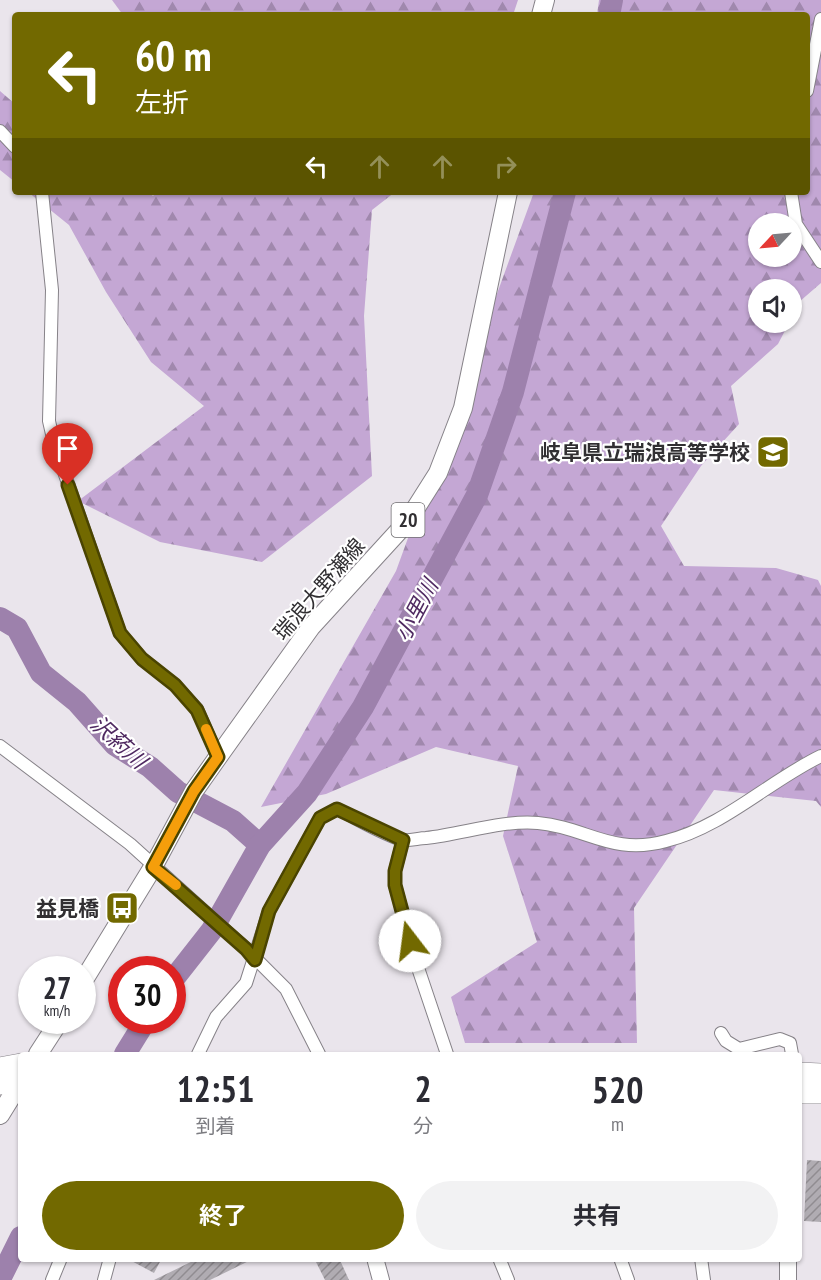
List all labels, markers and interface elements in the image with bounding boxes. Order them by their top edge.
text: 60 m [135,28,212,83]
icon: left [36,36,114,114]
text: 左折 [135,85,189,119]
icon: left [300,150,333,183]
icon: ahead [363,150,396,183]
icon: ahead [426,150,459,183]
icon: right [489,150,522,183]
north arrow [748,213,802,267]
map controls [748,213,802,333]
button: sound [748,279,802,333]
pin [42,423,93,485]
icon: arrive [51,432,84,465]
school or university icon: 岐阜県立瑞浪高等学校 [755,434,791,470]
place label: 岐阜県立瑞浪高等学校 [540,439,750,466]
road number: 20 [392,503,424,537]
street label: 瑞浪大野瀬線 [267,533,371,645]
water label: 小里川 [388,573,445,646]
water label: 沢葯川 [85,710,154,776]
bus stop icon: 益見橋 [104,890,140,926]
place label: 益見橋 [36,895,99,922]
position arrow [378,909,442,973]
speed limit sign: 30 [108,956,186,1034]
text: 27 [43,968,71,1007]
text: km/h [44,1001,70,1020]
text: 12:51 [177,1065,255,1112]
text: 2 [415,1065,432,1112]
text: 520 [592,1066,643,1113]
text: m [611,1111,624,1137]
text: 到着 [196,1113,236,1139]
text: 分 [413,1113,433,1139]
button: 終了 [42,1181,404,1250]
button: 共有 [416,1181,778,1250]

